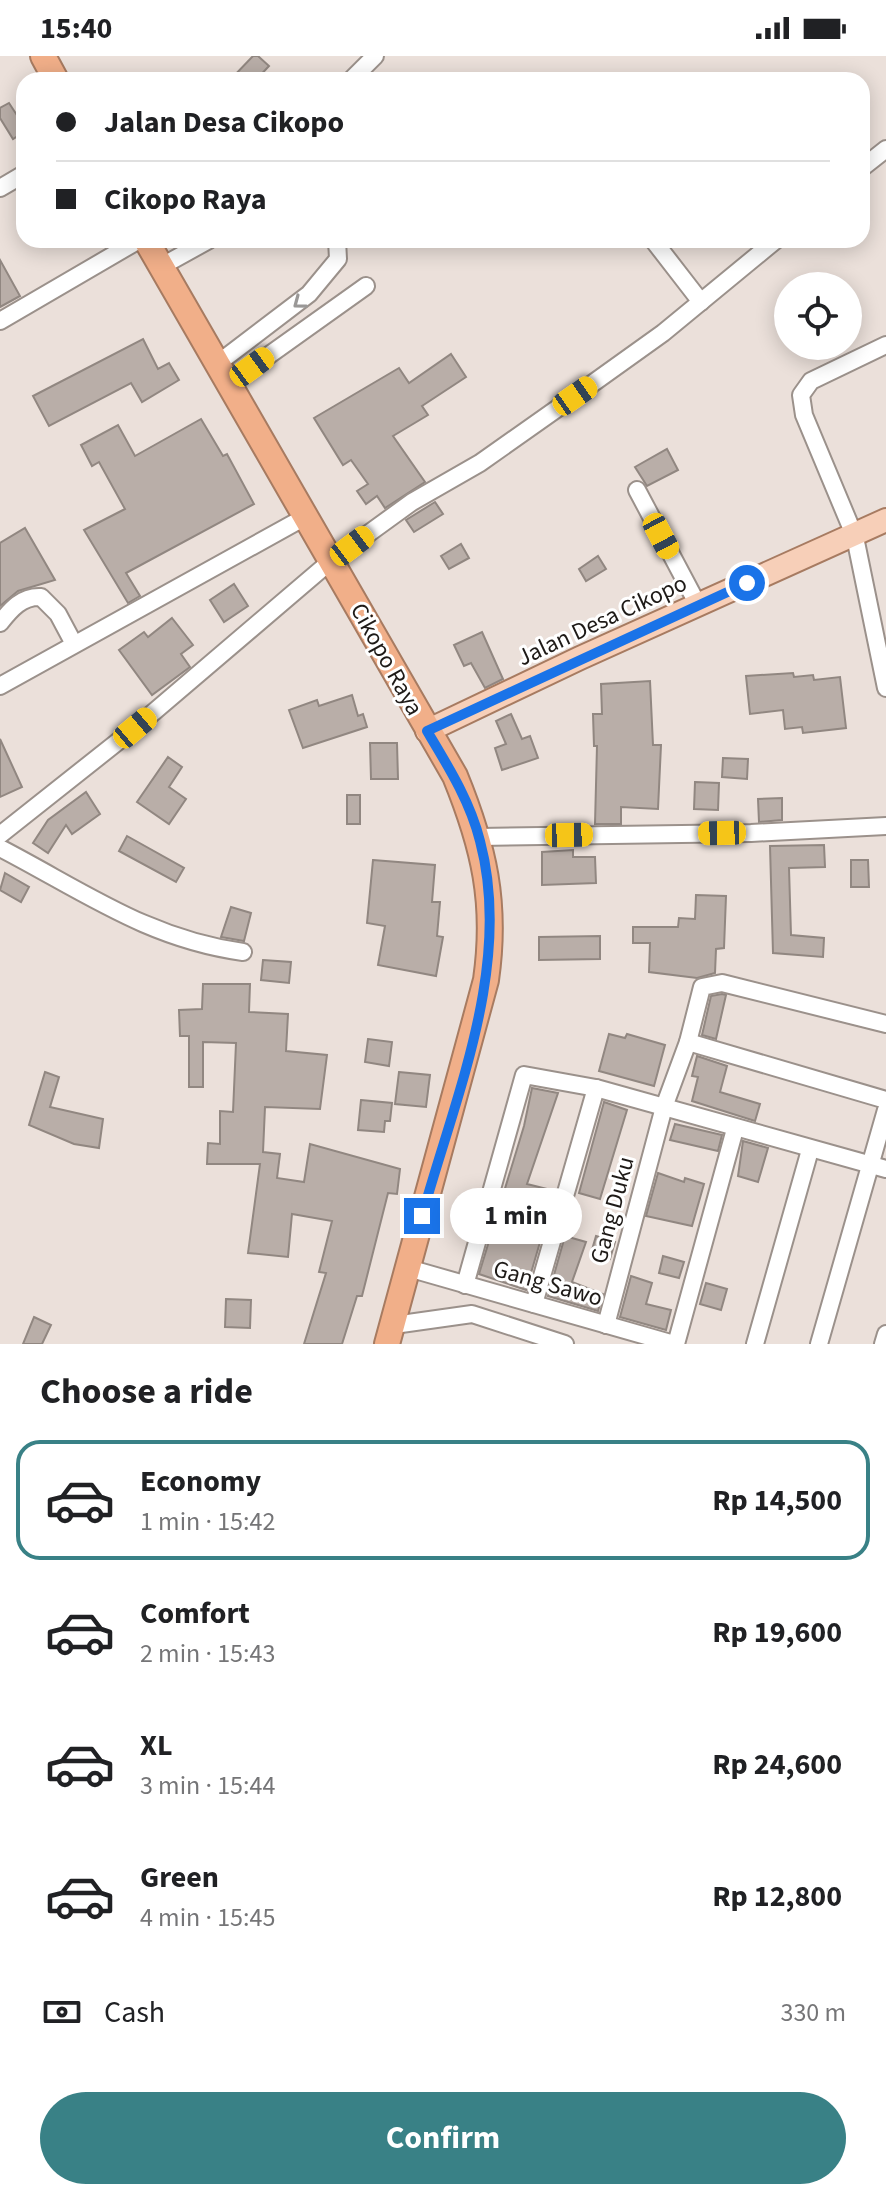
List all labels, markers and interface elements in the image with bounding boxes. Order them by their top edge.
text: 15:40 [40,7,112,50]
text: Jalan Desa Cikopo [104,101,344,144]
text: Cikopo Raya [104,178,267,221]
map controls [774,272,862,360]
button: locate [774,272,862,360]
one-way arrow [293,293,308,307]
car [226,343,278,391]
car [548,372,602,420]
car [639,509,683,563]
car [326,522,378,570]
route start [729,565,765,601]
street label: Jalan Desa Cikopo [512,566,693,675]
street label: Cikopo Raya [341,597,432,722]
car [109,703,161,753]
car [698,821,746,845]
car [545,823,593,847]
street label: Gang Duku [581,1153,644,1267]
callout: 1 min [450,1188,582,1244]
text: 1 min [484,1197,548,1234]
route end [404,1198,440,1234]
street label: Gang Sawo [489,1251,607,1316]
text: Choose a ride [40,1366,253,1417]
text: Economy [140,1460,261,1503]
icon: car [44,1464,116,1536]
text: Rp 14,500 [712,1479,842,1522]
text: 1 min · 15:42 [140,1503,275,1540]
text: Comfort [140,1592,250,1635]
icon: car [44,1596,116,1668]
text: Rp 19,600 [712,1611,842,1654]
text: 2 min · 15:43 [140,1635,275,1672]
text: XL [140,1724,173,1767]
icon: car [44,1728,116,1800]
text: Rp 24,600 [712,1743,842,1786]
text: 3 min · 15:44 [140,1767,275,1804]
text: Green [140,1856,219,1899]
icon: car [44,1860,116,1932]
text: Rp 12,800 [712,1875,842,1918]
text: 4 min · 15:45 [140,1899,275,1936]
icon: cash [40,1990,84,2034]
text: Cash [104,1991,165,2034]
text: 330 m [780,1994,846,2031]
button: Confirm [40,2092,846,2184]

